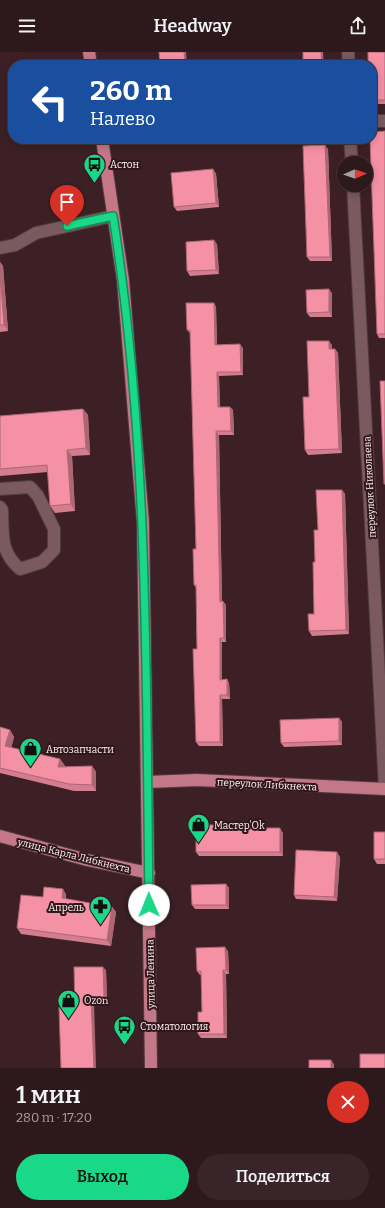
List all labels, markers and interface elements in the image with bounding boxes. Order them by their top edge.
icon: menu [16,15,38,37]
text: Headway [153,15,232,37]
icon: share [347,15,369,37]
text: 260 m [90,74,172,107]
icon: left [24,76,76,128]
text: Налево [90,108,155,130]
bus stop icon: Астон [81,151,107,184]
north arrow [337,156,373,192]
map controls [337,156,373,192]
place label: Астон [110,159,140,171]
pin [50,185,84,226]
icon: arrive [56,191,78,213]
street label: переулок Николаева [361,435,379,538]
shop icon: Автозапчасти [17,736,43,769]
place label: Автозапчасти [46,744,114,756]
street label: переулок Либкнехта [216,775,318,794]
shop icon: Мастер'Ok [186,812,212,845]
place label: Мастер'Ok [214,820,265,832]
street label: улица Карла Либкнехта [15,835,132,876]
position arrow [128,884,170,926]
pharmacy icon: Апрель [87,894,113,927]
place label: Апрель [48,902,84,914]
street label: улица Ленина [144,939,158,1010]
shop icon: Ozon [55,987,81,1020]
place label: Ozon [84,995,109,1007]
bus stop icon: Стоматология [112,1013,138,1046]
place label: Стоматология [140,1021,209,1033]
text: 1 мин [16,1081,81,1109]
button: close [327,1081,369,1123]
text: 280 m · 17:20 [16,1110,92,1125]
button: Выход [16,1154,189,1200]
button: Поделиться [197,1154,369,1200]

